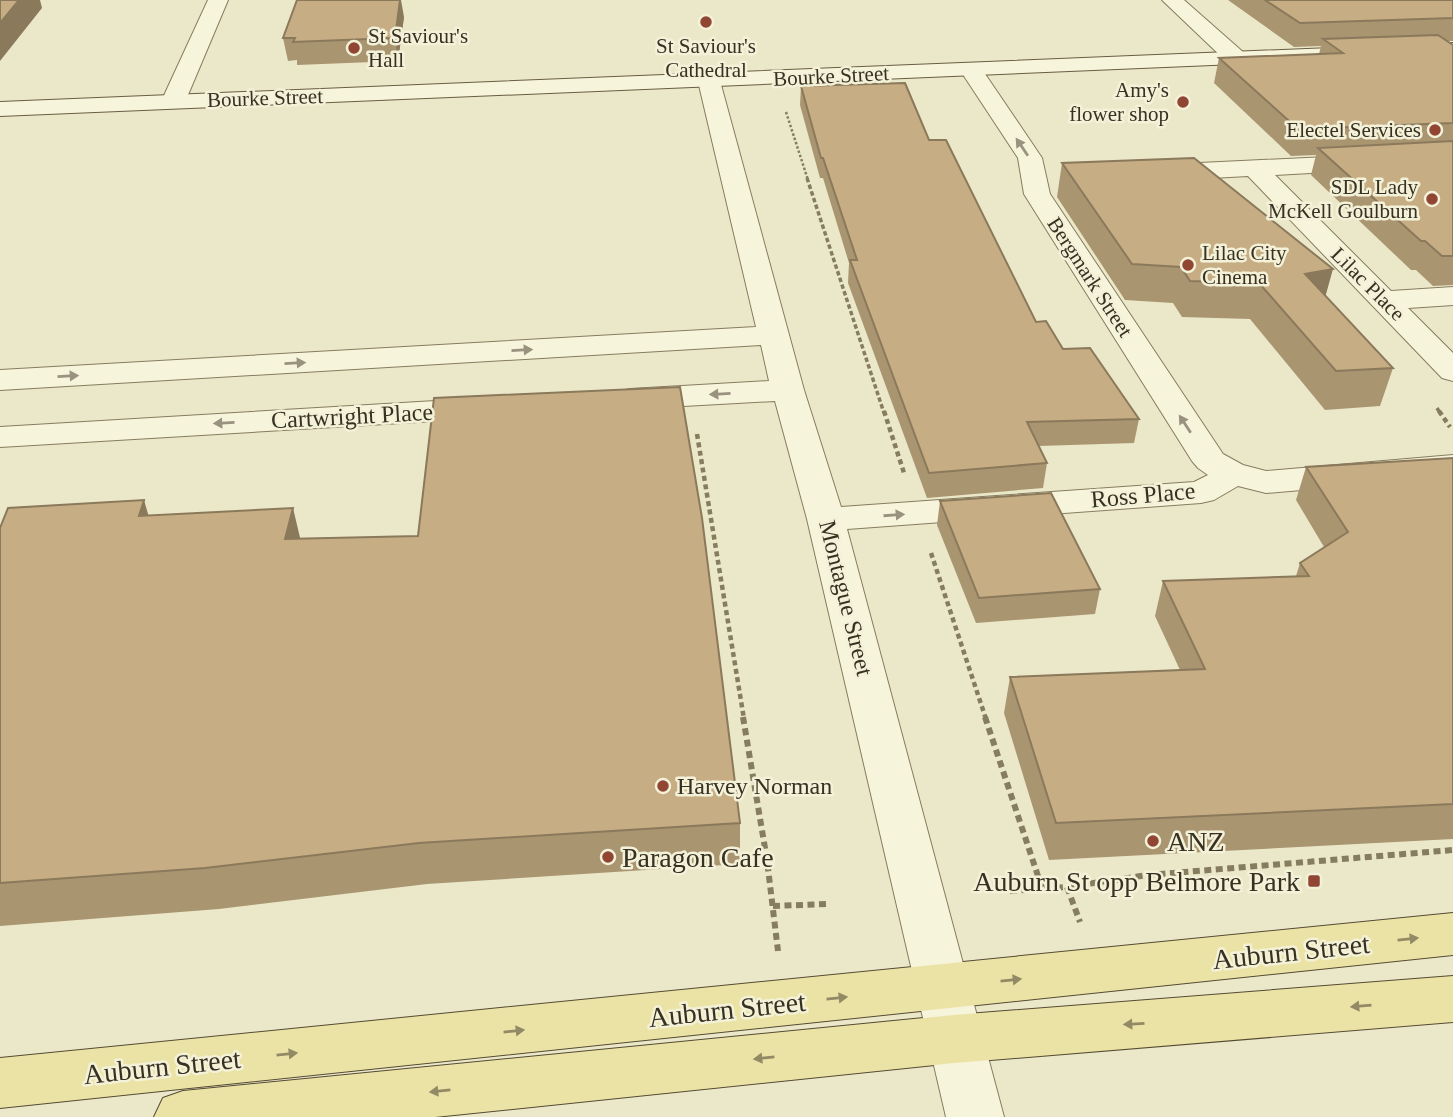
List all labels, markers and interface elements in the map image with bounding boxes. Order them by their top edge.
marker: St Saviour's Cathedral [698,14,714,30]
place label: St Saviour's Hall [368,24,468,72]
place label: St Saviour's Cathedral [656,34,756,82]
marker: St Saviour's Hall [346,40,362,56]
street label: Bourke Street [772,61,890,91]
place label: Amy's flower shop [1069,78,1169,126]
street label: Bourke Street [207,84,324,112]
marker: Amy's flower shop [1175,94,1191,110]
place label: Electel Services [1286,118,1421,142]
marker: Electel Services [1427,122,1443,138]
one-way arrow [1015,138,1029,156]
place label: SDL Lady McKell Goulburn [1268,175,1418,223]
marker: SDL Lady McKell Goulburn [1424,191,1440,207]
street label: Bergmark Street [1042,213,1138,341]
place label: Lilac City Cinema [1202,241,1287,289]
street label: Lilac Place [1326,242,1410,326]
marker: Lilac City Cinema [1180,257,1196,273]
one-way arrow [512,344,534,355]
one-way arrow [284,357,306,368]
one-way arrow [57,370,79,381]
one-way arrow [709,389,731,400]
street label: Cartwright Place [270,399,434,433]
one-way arrow [1178,415,1191,434]
one-way arrow [213,418,235,429]
street label: Ross Place [1090,477,1196,513]
one-way arrow [884,509,906,520]
street label: Montague Street [814,518,878,679]
place label: Harvey Norman [677,773,832,799]
marker: Harvey Norman [655,778,671,794]
place label: ANZ [1167,826,1225,857]
marker: ANZ [1145,833,1161,849]
place label: Paragon Cafe [622,842,774,873]
marker: Paragon Cafe [600,849,616,865]
place label: Auburn St opp Belmore Park [973,866,1300,897]
marker: Auburn St opp Belmore Park [1306,873,1322,889]
street label: Auburn Street [1211,928,1371,975]
one-way arrow [1397,933,1419,944]
one-way arrow [1000,975,1022,986]
street label: Auburn Street [647,986,807,1033]
one-way arrow [827,992,849,1003]
one-way arrow [1349,1001,1371,1012]
one-way arrow [1123,1019,1145,1030]
one-way arrow [503,1025,525,1036]
street label: Auburn Street [82,1043,242,1090]
one-way arrow [276,1048,298,1059]
one-way arrow [753,1053,775,1064]
one-way arrow [429,1086,451,1097]

